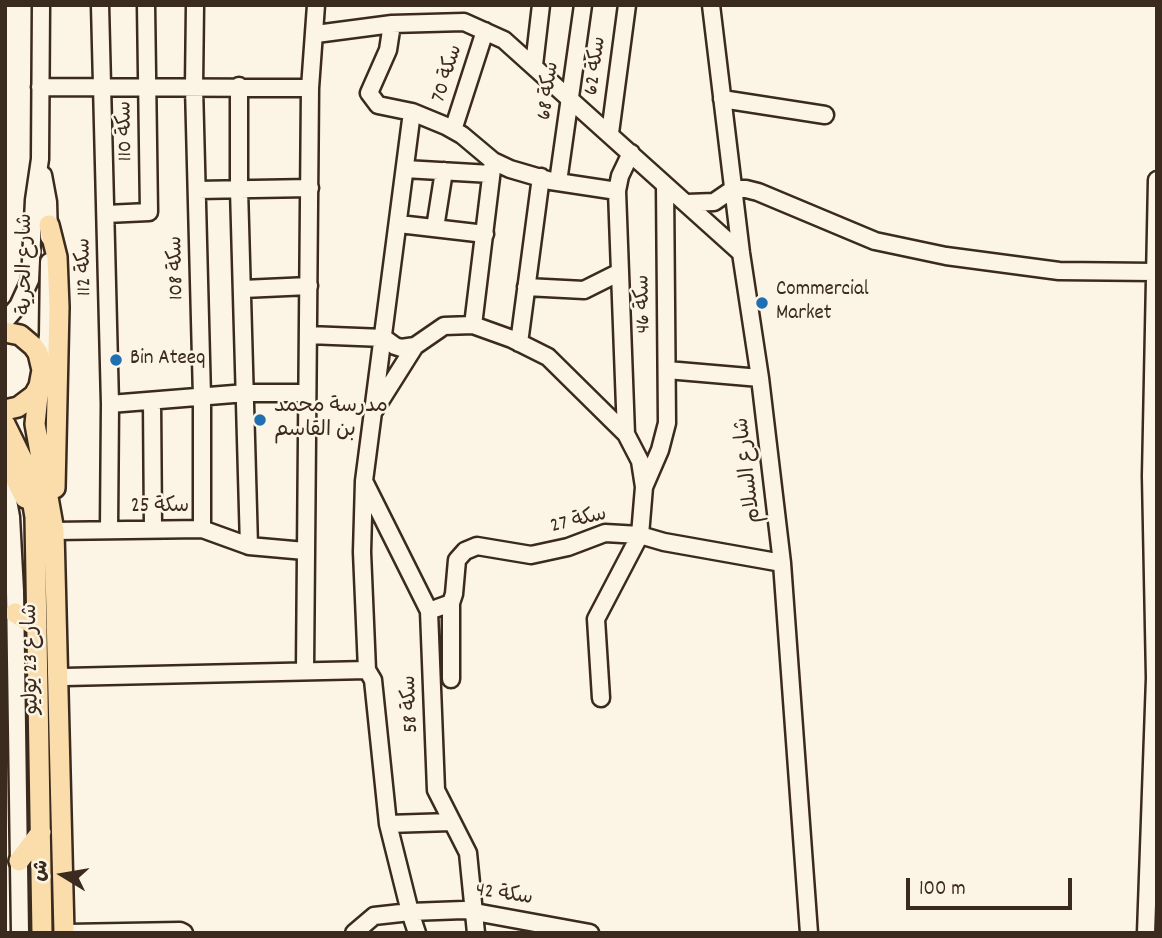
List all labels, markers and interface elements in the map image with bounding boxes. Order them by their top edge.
street label: سكة 62 [580,35,614,97]
street label: سكة 70 [428,42,470,106]
street label: سكة 68 [533,60,567,122]
street label: سكة 110 [114,101,140,161]
street label: شارع الحرية [14,213,40,315]
street label: سكة 108 [165,236,191,300]
street label: سكة 112 [73,238,99,296]
street label: سكة 46 [632,274,658,334]
place label: Commercial Market [776,278,869,328]
marker: Commercial Market [754,295,770,311]
place label: Bin Ateeq [130,347,205,373]
marker: Bin Ateeq [108,352,124,368]
place label: مدرسة محمد بن القاسم [274,395,388,445]
marker: مدرسة محمد بن القاسم [252,412,268,428]
street label: شارع السلام [731,416,769,524]
street label: سكة 25 [131,495,189,521]
street label: سكة 27 [548,503,610,541]
street label: شارع 23 يوليو [19,603,47,715]
street label: سكة 58 [398,675,426,733]
north arrow [28,840,98,910]
text: ش [27,858,57,884]
scale bar [910,864,1076,908]
text: 100 m [919,875,966,905]
street label: سكة 42 [474,879,534,913]

